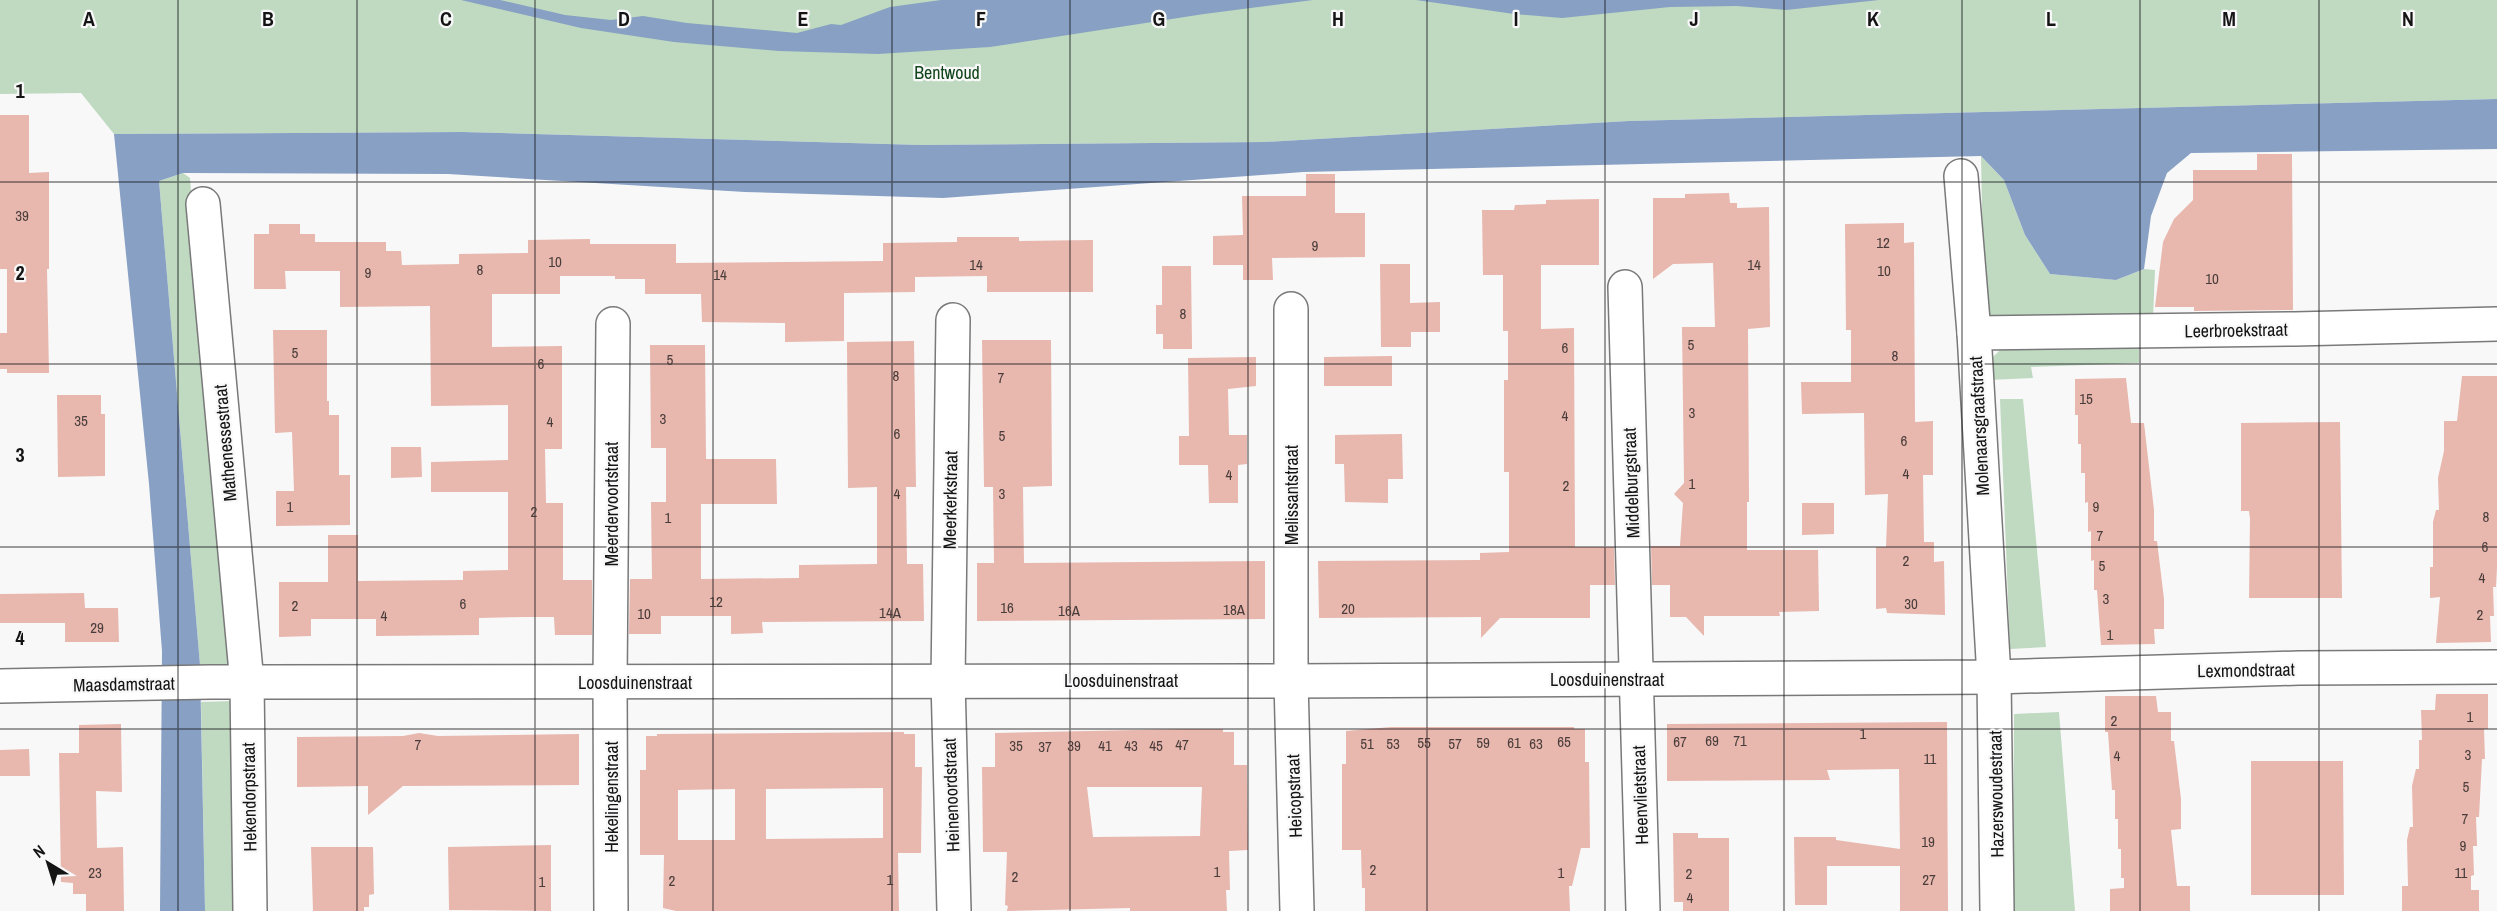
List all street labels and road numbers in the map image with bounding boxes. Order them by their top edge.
street label: Leerbroekstraat [2184,317,2288,343]
street label: Molenaarsgraafstraat [1963,356,1995,496]
street label: Mathenessestraat [207,383,243,503]
street label: Middelburgstraat [1617,427,1645,539]
street label: Meerdervoortstraat [599,442,624,566]
street label: Melissantstraat [1279,445,1304,545]
street label: Meerkerkstraat [937,451,963,549]
street label: Lexmondstraat [2197,657,2295,683]
street label: Loosduinenstraat [1550,667,1664,692]
street label: Loosduinenstraat [1064,668,1178,693]
street label: Loosduinenstraat [578,670,692,695]
street label: Maasdamstraat [73,671,175,697]
street label: Hazerswoudestraat [1982,730,2010,858]
street label: Heinenoordstraat [937,738,965,852]
street label: Hekelingenstraat [599,741,624,853]
street label: Hekendorpstraat [236,742,262,852]
street label: Heenvlietstraat [1626,745,1654,845]
street label: Heicopstraat [1280,754,1308,838]

